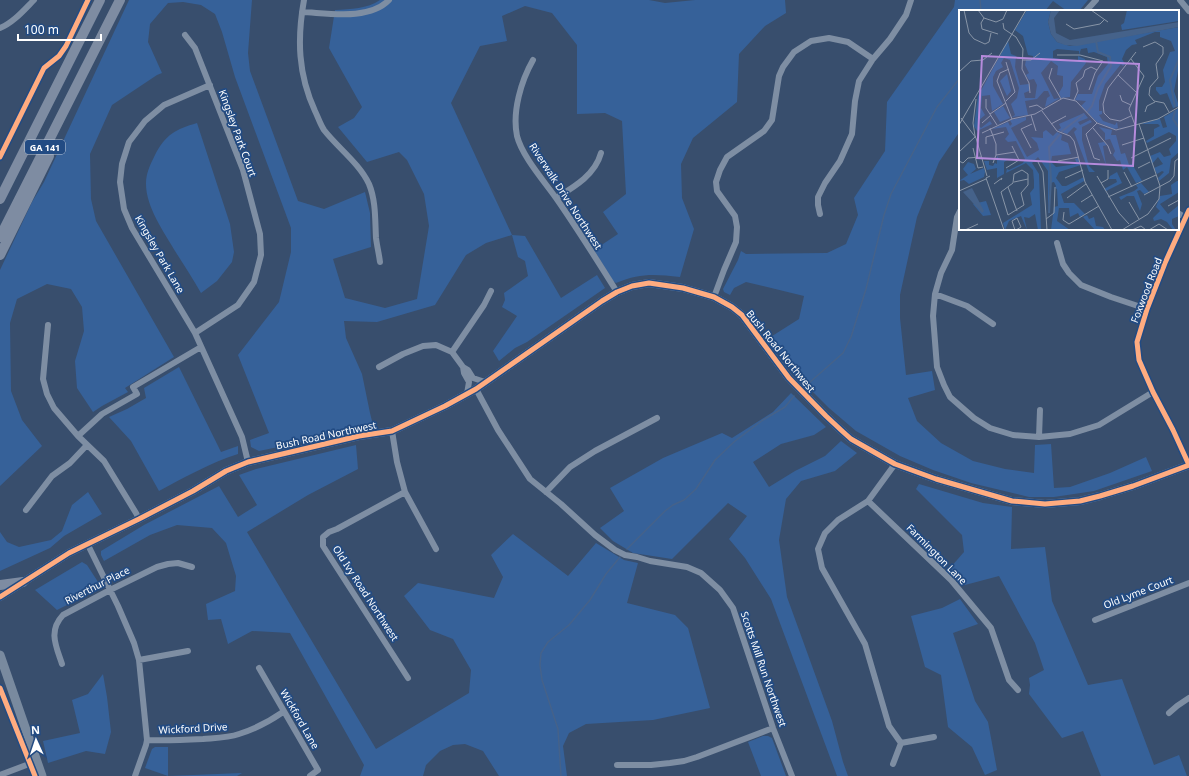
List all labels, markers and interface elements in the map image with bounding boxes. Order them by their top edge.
inset map [959,10,1179,230]
scale bar [18,16,101,42]
text: 100 m [24,21,59,38]
street label: Kingsley Park Court [216,88,260,179]
road number: GA 141 [25,140,65,154]
street label: Riverwalk Drive Northwest [526,140,606,252]
street label: Kingsley Park Lane [132,212,188,296]
street label: Foxwood Road [1127,255,1165,325]
street label: Bush Road Northwest [743,307,819,395]
street label: Bush Road Northwest [274,417,378,452]
street label: Farmington Lane [904,521,971,588]
street label: Old Ivy Road Northwest [330,542,402,644]
street label: Riverthur Place [62,562,132,607]
street label: Old Lyme Court [1101,572,1175,612]
street label: Scotts Mill Run Northwest [738,610,790,729]
street label: Wickford Lane [277,687,323,752]
street label: Wickford Drive [158,719,228,737]
north arrow [16,720,56,760]
text: N [31,722,40,737]

